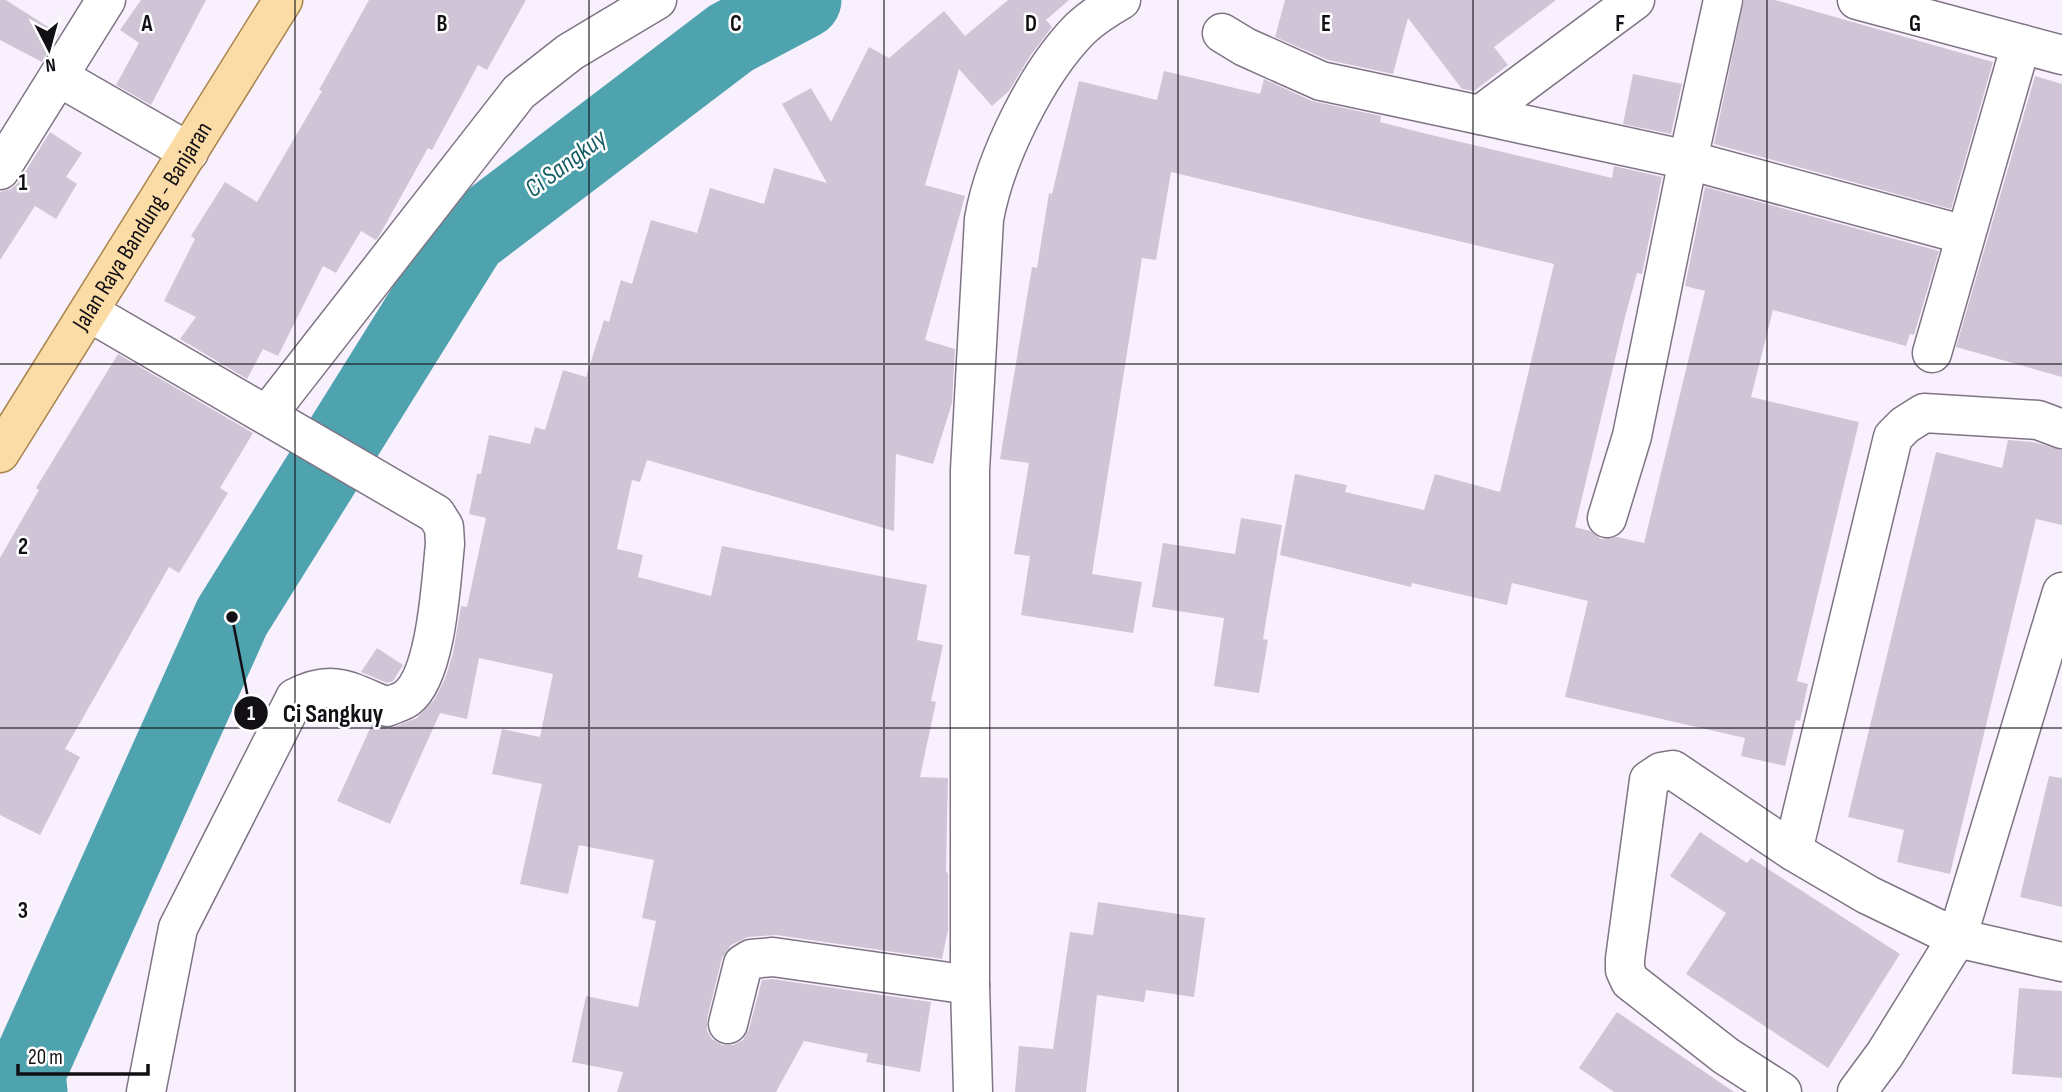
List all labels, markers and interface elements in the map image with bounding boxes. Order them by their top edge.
text: A [141,10,154,38]
text: B [437,10,448,38]
text: C [730,10,742,38]
text: D [1025,10,1037,38]
text: E [1321,10,1331,38]
text: F [1615,10,1625,38]
text: G [1909,10,1921,38]
north arrow [14,14,84,84]
text: N [44,52,57,76]
street label: Jalan Raya Bandung - Banjaran [65,116,218,336]
water label: Ci Sangkuy [519,123,614,205]
text: 1 [18,169,28,197]
text: 2 [18,533,28,561]
callout: Ci Sangkuy [234,689,397,736]
text: Ci Sangkuy [283,699,384,730]
text: 1 [247,701,255,726]
text: 3 [18,897,28,925]
scale bar [18,1032,147,1076]
text: 20 m [28,1045,63,1070]

